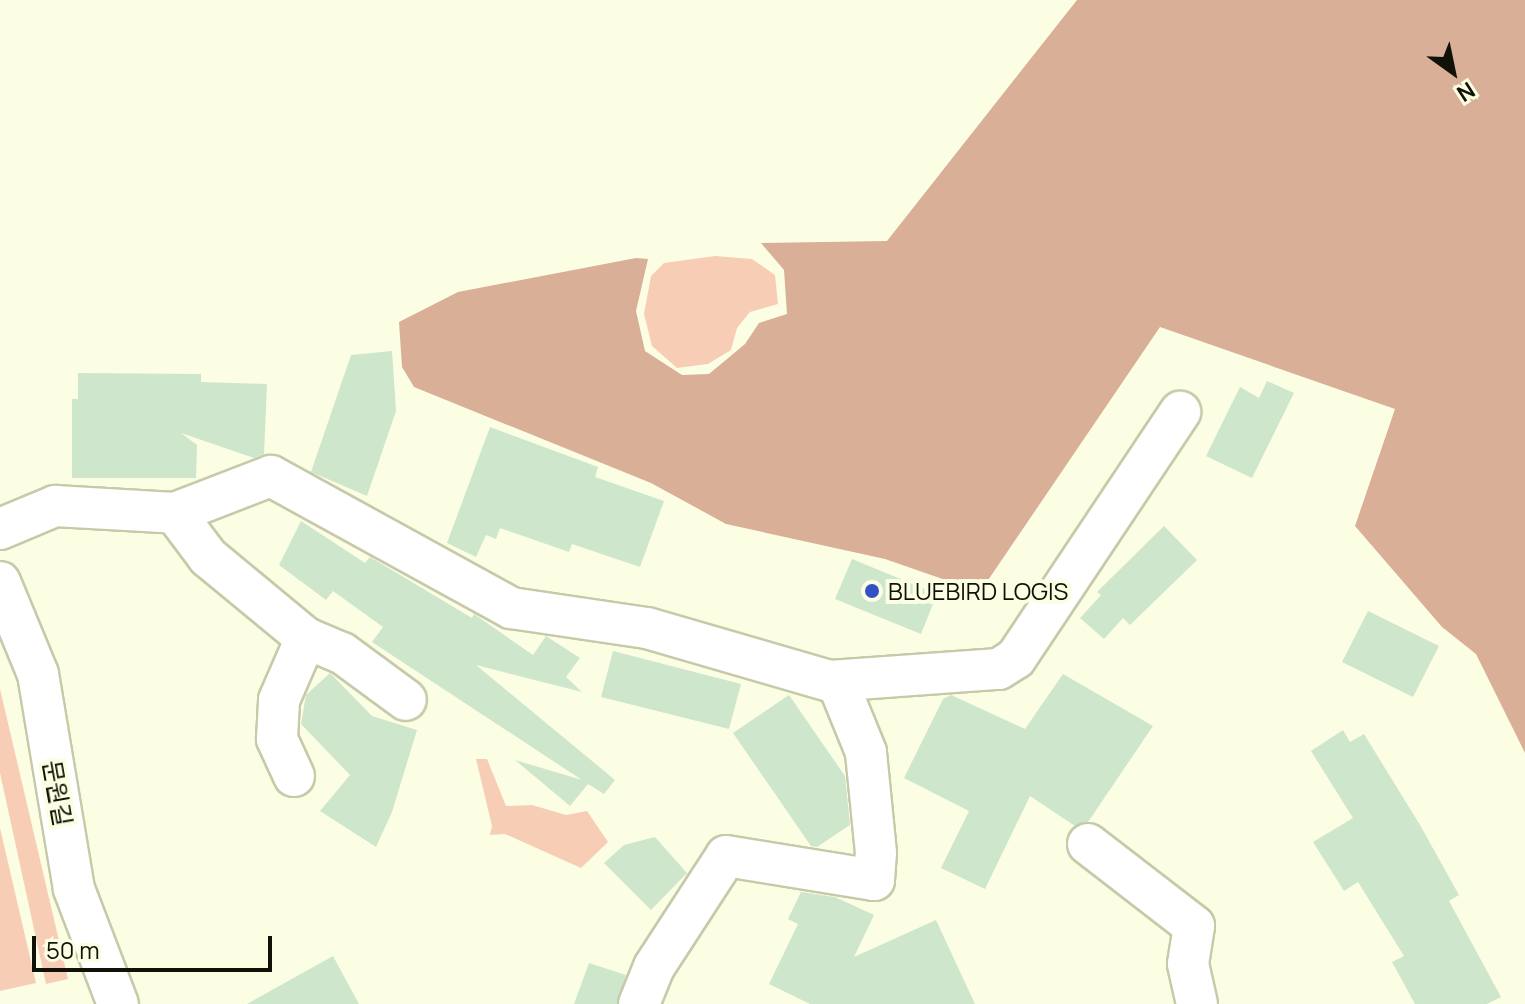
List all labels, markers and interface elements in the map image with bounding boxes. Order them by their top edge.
north arrow [1413,32,1493,112]
text: N [1451,75,1481,109]
place label: BLUEBIRD LOGIS [888,577,1068,605]
marker: BLUEBIRD LOGIS [863,582,881,600]
street label: 문원길 [38,758,78,828]
scale bar [36,920,276,970]
text: 50 m [46,933,100,966]

